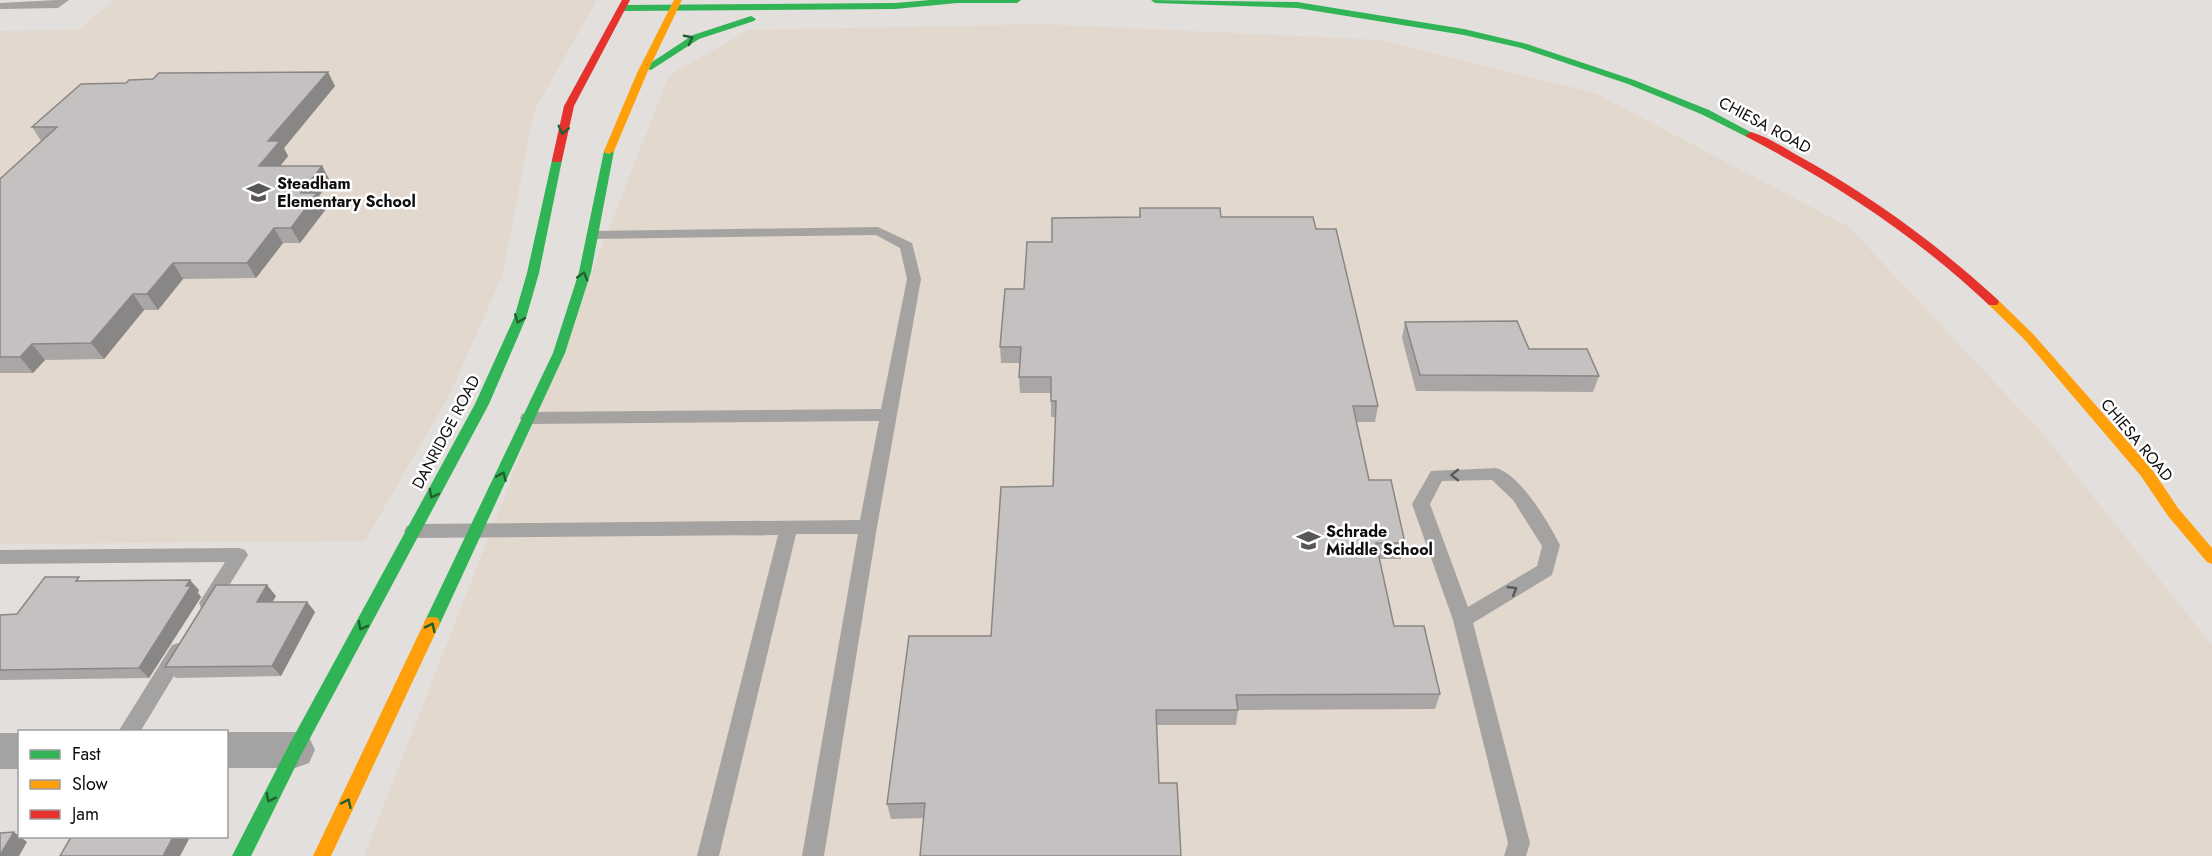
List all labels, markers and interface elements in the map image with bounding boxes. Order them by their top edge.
one-way arrow [683,35,694,46]
street label: CHIESA ROAD [1715,91,1815,159]
one-way arrow [558,124,571,134]
place label: Steadham Elementary School [277,172,416,213]
school or university icon: Steadham Elementary School [246,179,272,205]
one-way arrow [576,271,588,282]
one-way arrow [514,313,526,324]
street label: DANRIDGE ROAD [406,371,486,493]
street label: CHIESA ROAD [2095,394,2179,486]
one-way arrow [1450,469,1459,481]
one-way arrow [495,471,507,482]
one-way arrow [429,488,440,498]
place label: Schrade Middle School [1326,520,1433,561]
school or university icon: Schrade Middle School [1295,527,1321,553]
one-way arrow [1507,585,1517,597]
one-way arrow [358,620,369,630]
one-way arrow [424,622,436,633]
legend [18,730,228,838]
text: Fast [72,741,101,767]
text: Slow [72,771,109,797]
one-way arrow [266,792,278,803]
one-way arrow [340,798,352,809]
text: Jam [70,801,99,827]

